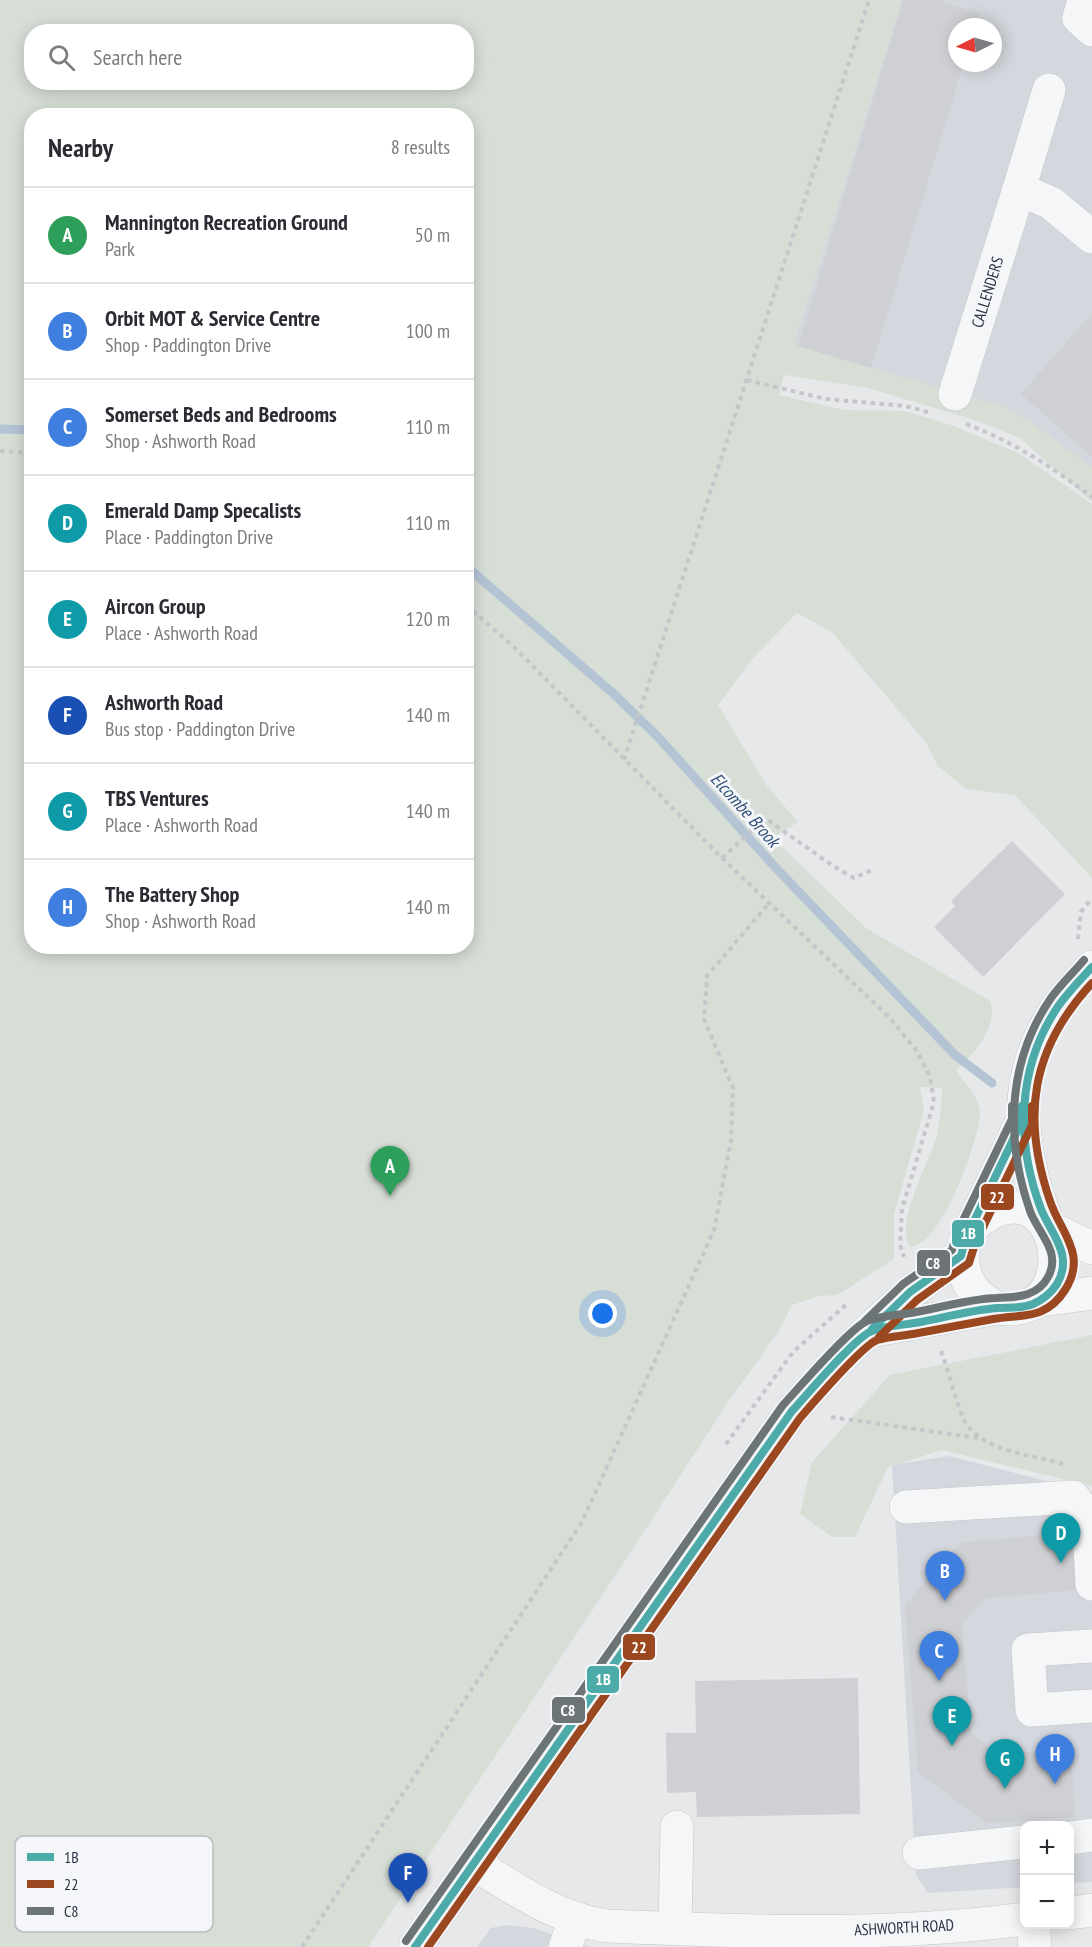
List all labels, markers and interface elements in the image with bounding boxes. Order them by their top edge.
north arrow [948,18,1002,72]
search box [24,24,474,90]
icon: search [45,41,78,74]
text: Search here [93,43,182,71]
text: Nearby [48,131,113,164]
text: 8 results [391,134,450,160]
text: Mannington Recreation Ground [105,208,348,236]
text: A [62,222,73,248]
text: 50 m [415,222,450,248]
text: Park [105,236,135,262]
street label: CALLENDERS [967,254,1007,330]
text: Orbit MOT & Service Centre [105,304,320,332]
text: B [63,318,72,344]
text: 100 m [406,318,450,344]
text: Shop · Paddington Drive [105,332,271,358]
text: Somerset Beds and Bedrooms [105,400,337,428]
text: C [63,414,72,440]
text: 110 m [406,414,450,440]
text: Shop · Ashworth Road [105,428,256,454]
text: Emerald Damp Specalists [105,496,301,524]
text: D [62,510,73,536]
text: 110 m [406,510,450,536]
text: Place · Paddington Drive [105,524,273,550]
text: Aircon Group [105,592,206,620]
text: E [63,606,72,632]
text: 120 m [406,606,450,632]
text: Place · Ashworth Road [105,620,258,646]
text: Ashworth Road [105,688,223,716]
text: F [63,702,72,728]
text: 140 m [406,702,450,728]
text: Bus stop · Paddington Drive [105,716,295,742]
water label: Elcombe Brook [706,768,786,853]
text: TBS Ventures [105,784,209,812]
text: G [62,798,73,824]
text: 140 m [406,798,450,824]
text: Place · Ashworth Road [105,812,258,838]
text: The Battery Shop [105,880,239,908]
text: H [62,894,73,920]
text: 140 m [406,894,450,920]
text: Shop · Ashworth Road [105,908,256,934]
pin: A [370,1146,410,1196]
line badge: 22 [980,1183,1015,1211]
text: 22 [989,1187,1005,1207]
line badge: 1B [951,1219,985,1248]
text: 1B [960,1223,976,1243]
line badge: C8 [916,1249,951,1277]
text: C8 [926,1253,940,1273]
your location [588,1299,617,1328]
pin: D [1042,1514,1080,1563]
pin: B [926,1552,964,1601]
pin: C [920,1632,958,1681]
line badge: 22 [622,1633,656,1661]
text: 22 [631,1637,647,1657]
line badge: 1B [586,1665,620,1694]
text: 1B [595,1669,611,1689]
line badge: C8 [551,1696,586,1724]
pin: E [932,1696,972,1746]
text: C8 [561,1700,575,1720]
pin: H [1036,1734,1074,1784]
pin: G [986,1740,1024,1789]
map controls [1020,1821,1074,1929]
button: + [1020,1821,1074,1875]
legend [15,1836,213,1932]
text: 1B [64,1847,79,1867]
pin: F [388,1854,428,1903]
text: 22 [64,1874,78,1894]
button: − [1020,1875,1074,1929]
text: C8 [64,1901,79,1921]
street label: ASHWORTH ROAD [854,1914,954,1940]

